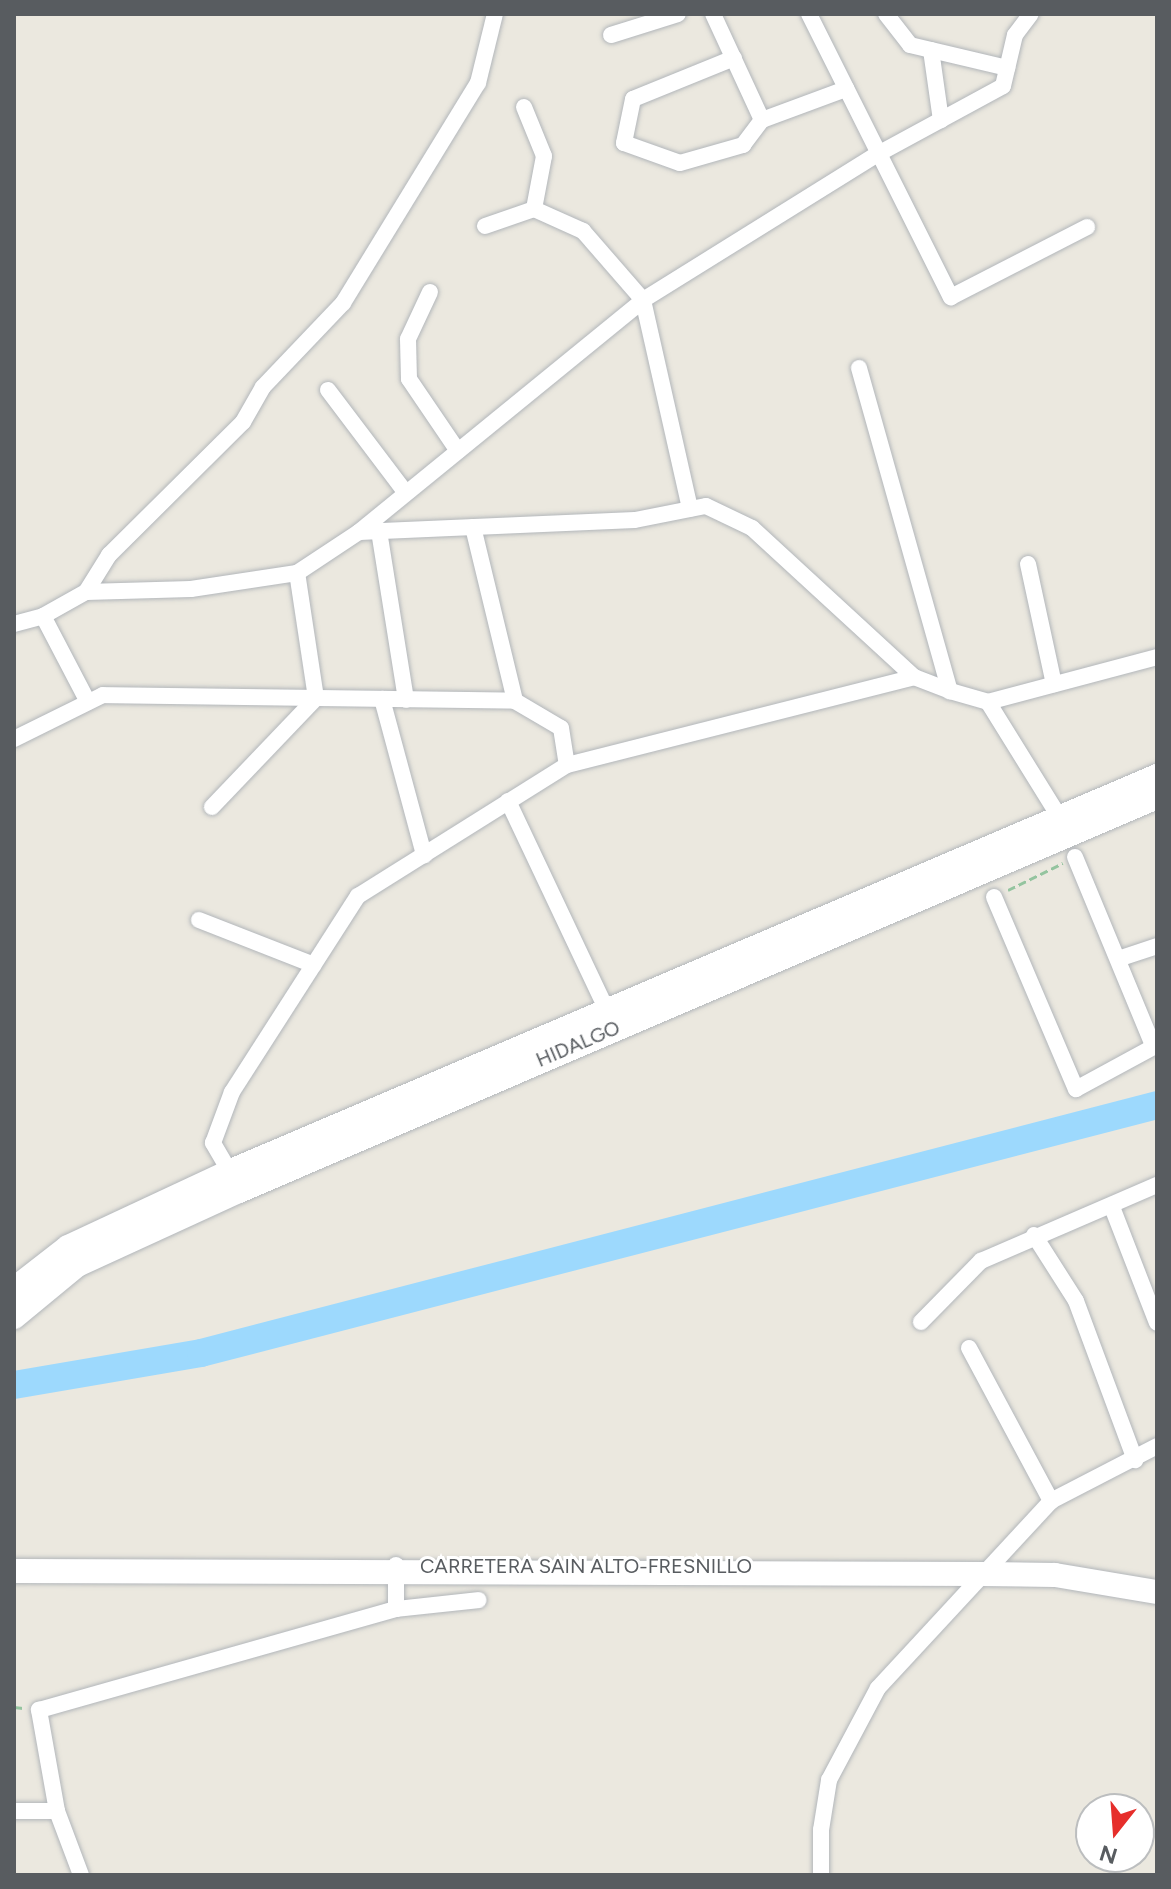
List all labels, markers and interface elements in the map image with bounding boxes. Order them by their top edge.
street label: HIDALGO [532,1016,624,1072]
street label: CARRETERA SAIN ALTO-FRESNILLO [420,1554,752,1578]
north arrow [1075,1793,1155,1873]
text: N [1096,1839,1121,1870]

